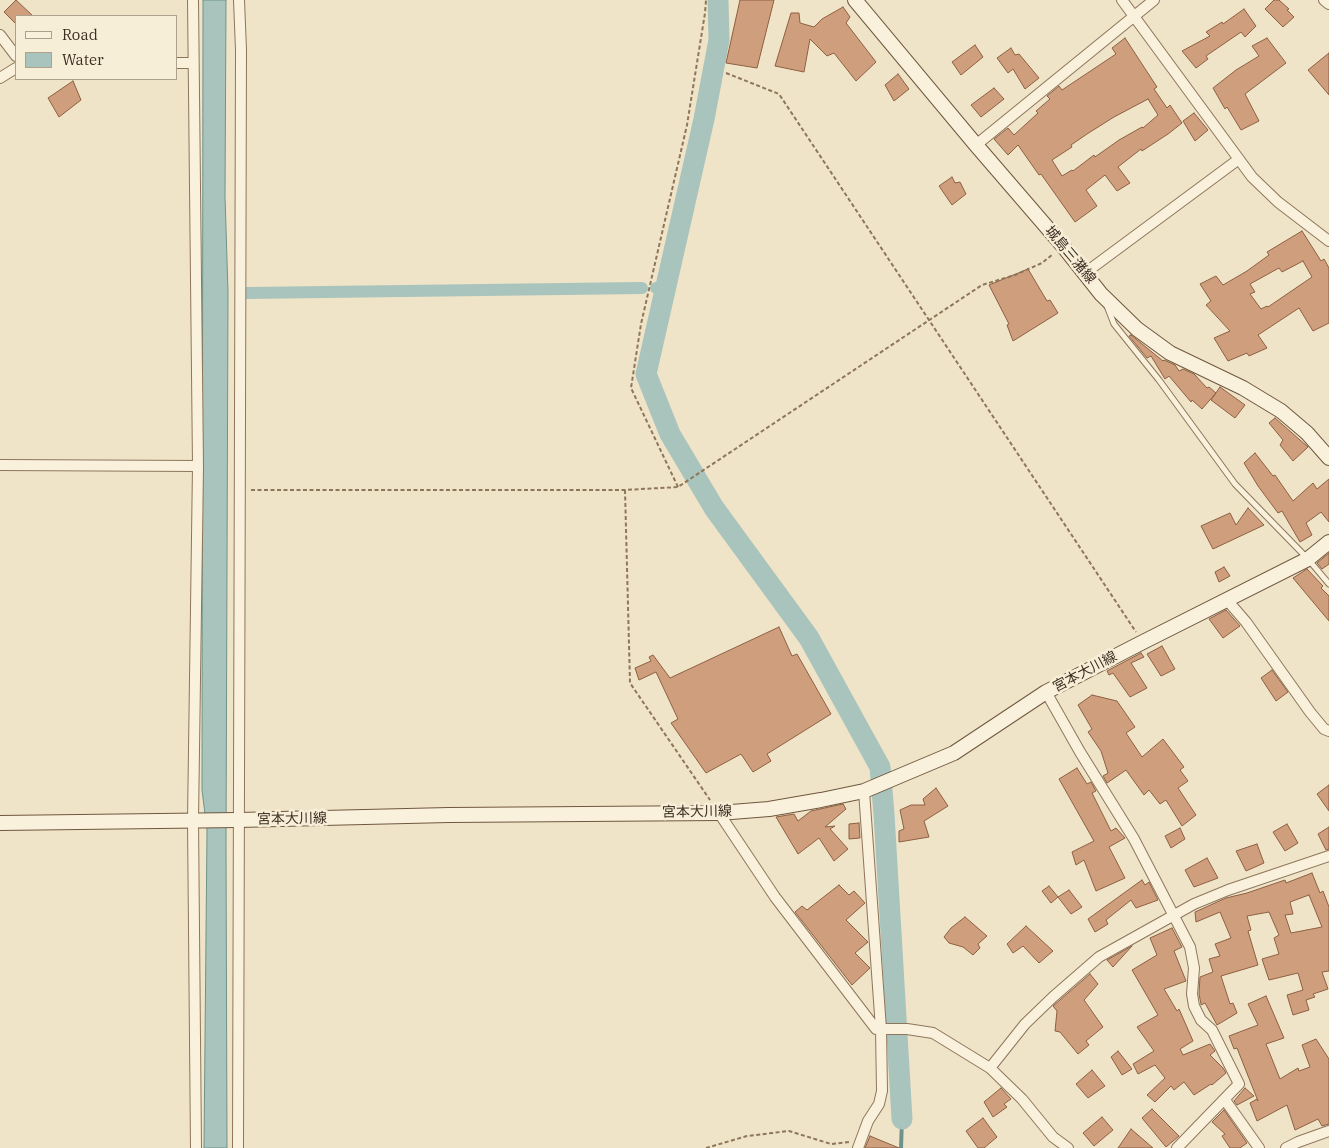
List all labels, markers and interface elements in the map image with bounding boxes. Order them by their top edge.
legend [15,15,178,80]
text: Road [62,25,98,44]
text: Water [62,50,104,69]
street label: 城島三潴線 [1041,223,1099,287]
street label: 宮本大川線 [1050,648,1120,696]
street label: 宮本大川線 [662,803,732,821]
street label: 宮本大川線 [257,810,327,828]

